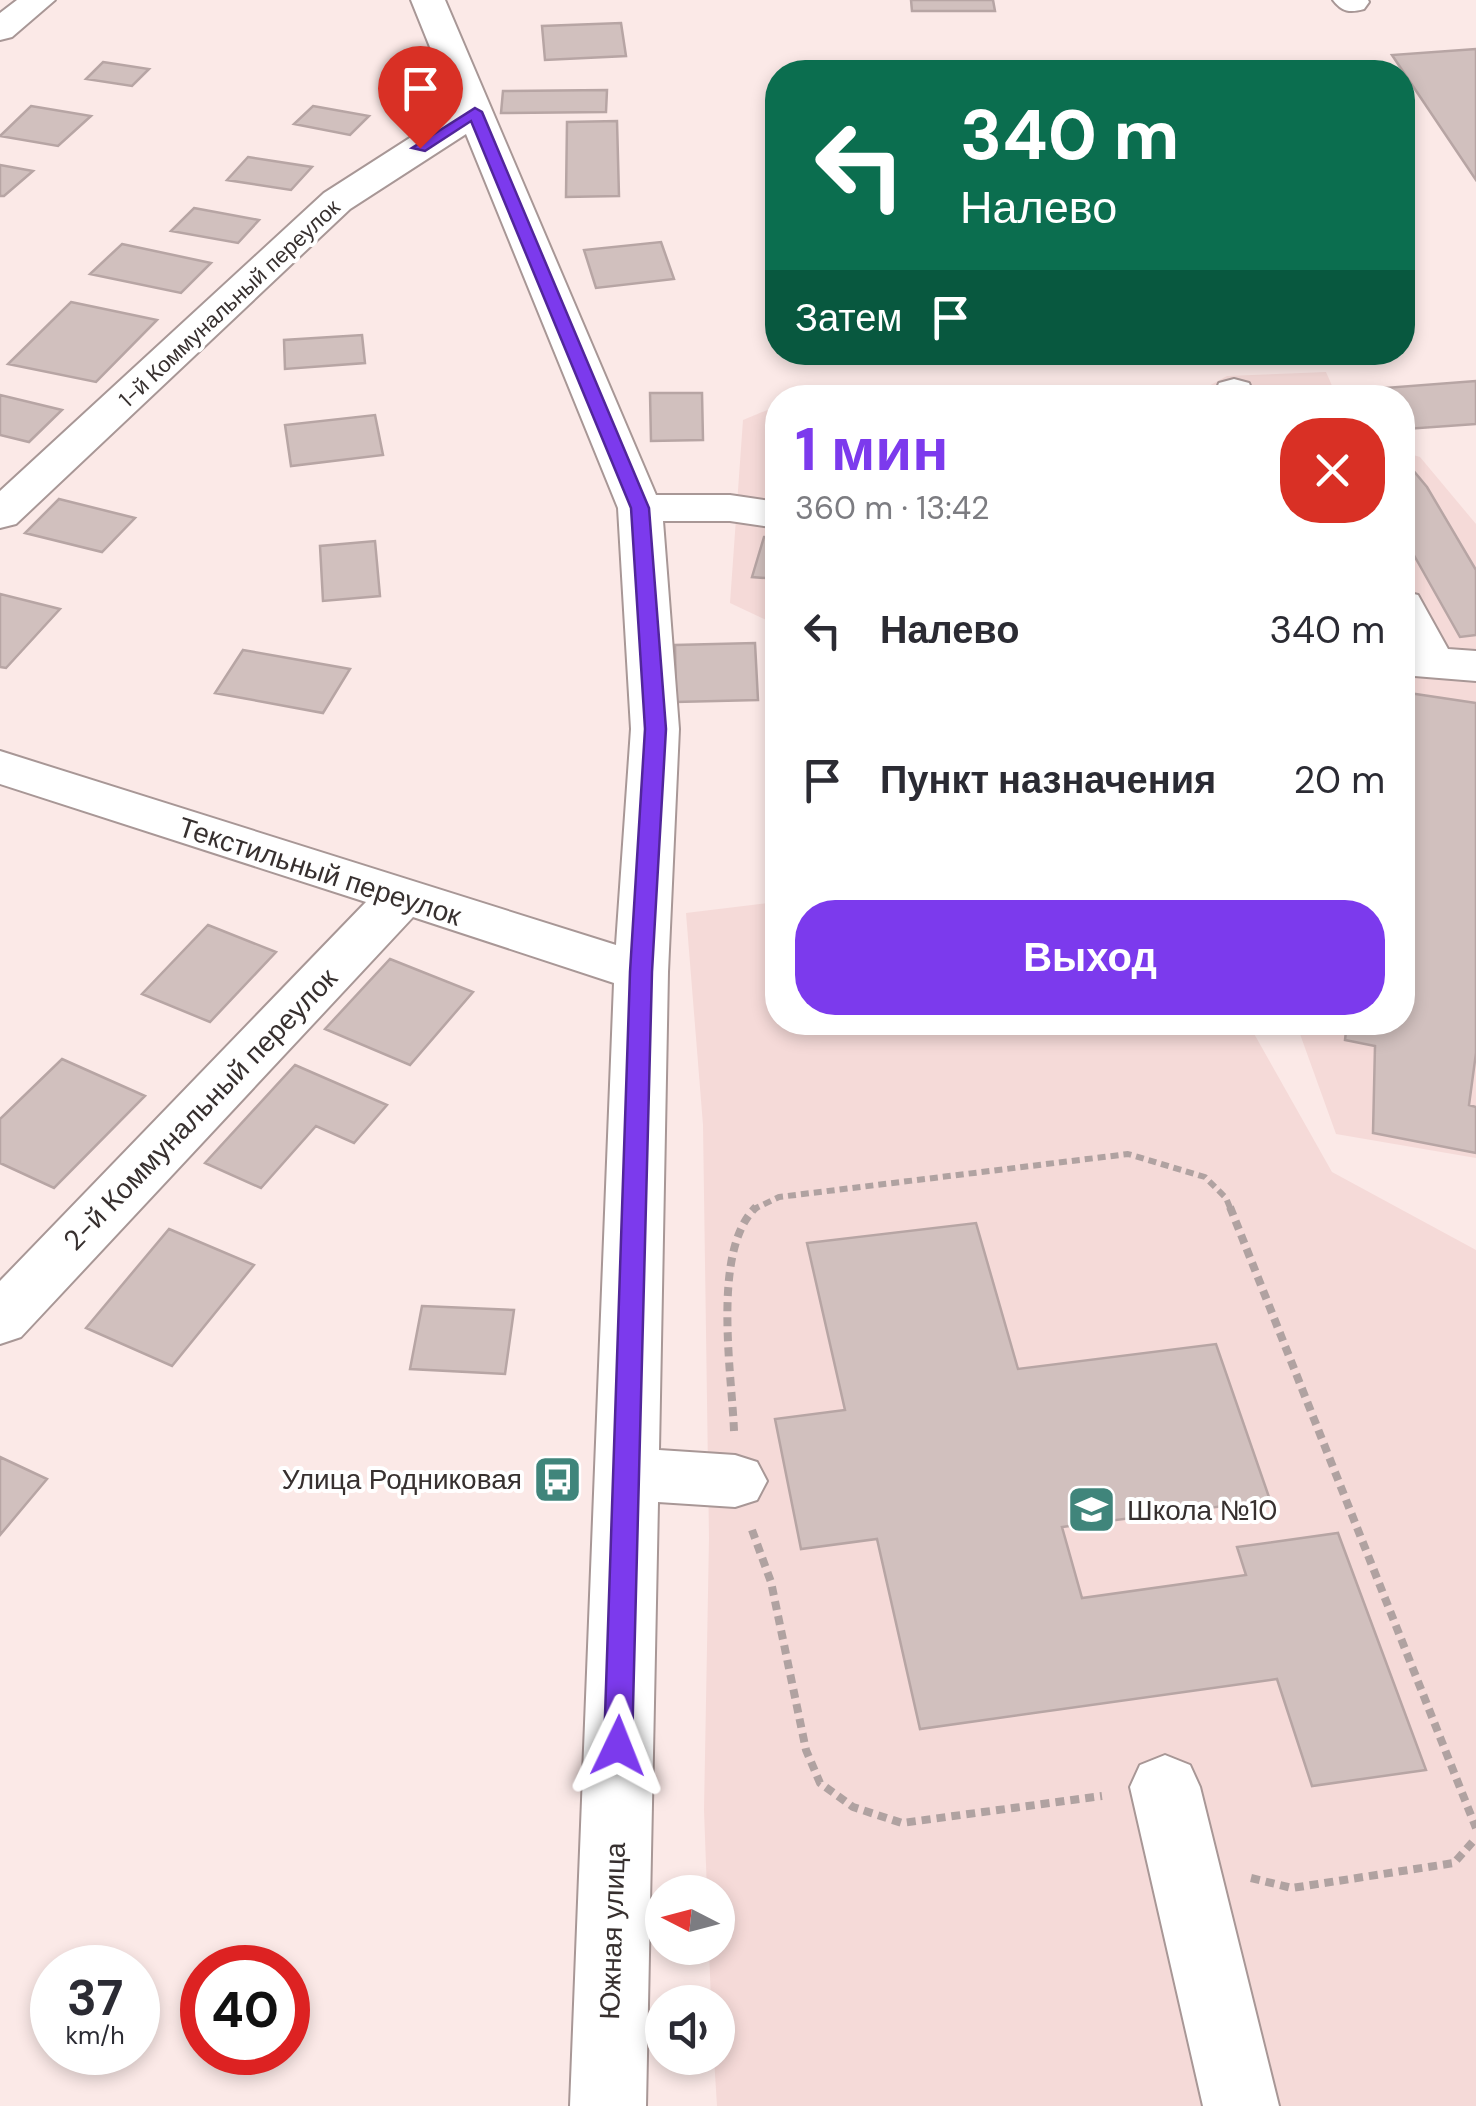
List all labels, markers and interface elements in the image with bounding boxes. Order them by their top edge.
pin [378,46,463,149]
icon: arrive [393,61,448,116]
text: 340 m [960,90,1179,181]
icon: left [795,100,925,230]
text: Налево [960,178,1117,237]
street label: 1-й Коммунальный переулок [113,193,346,414]
icon: arrive [923,290,978,345]
text: Затем [795,293,903,343]
text: 1 мин [795,410,948,489]
button: close [1280,418,1385,523]
text: 360 m · 13:42 [795,487,990,529]
icon: left [795,603,850,658]
text: Налево [880,605,1019,655]
text: 340 m [1270,605,1385,655]
icon: arrive [795,753,850,808]
text: Пункт назначения [880,755,1216,805]
text: 20 m [1294,755,1385,805]
street label: Текстильный переулок [174,808,467,935]
button: Выход [795,900,1385,1015]
street label: 2-й Коммунальный переулок [55,960,346,1259]
bus stop icon: Улица Родниковая [531,1453,583,1505]
place label: Улица Родниковая [282,1461,522,1498]
school or university icon: Школа №10 [1066,1484,1118,1536]
place label: Школа №10 [1127,1492,1277,1529]
position arrow [566,1694,670,1798]
street label: Южная улица [591,1841,634,2020]
north arrow [645,1875,735,1965]
map controls [645,1875,735,2075]
speed limit sign: 40 [180,1945,310,2075]
text: 37 [67,1965,123,2031]
button: sound [645,1985,735,2075]
text: km/h [65,2019,125,2052]

